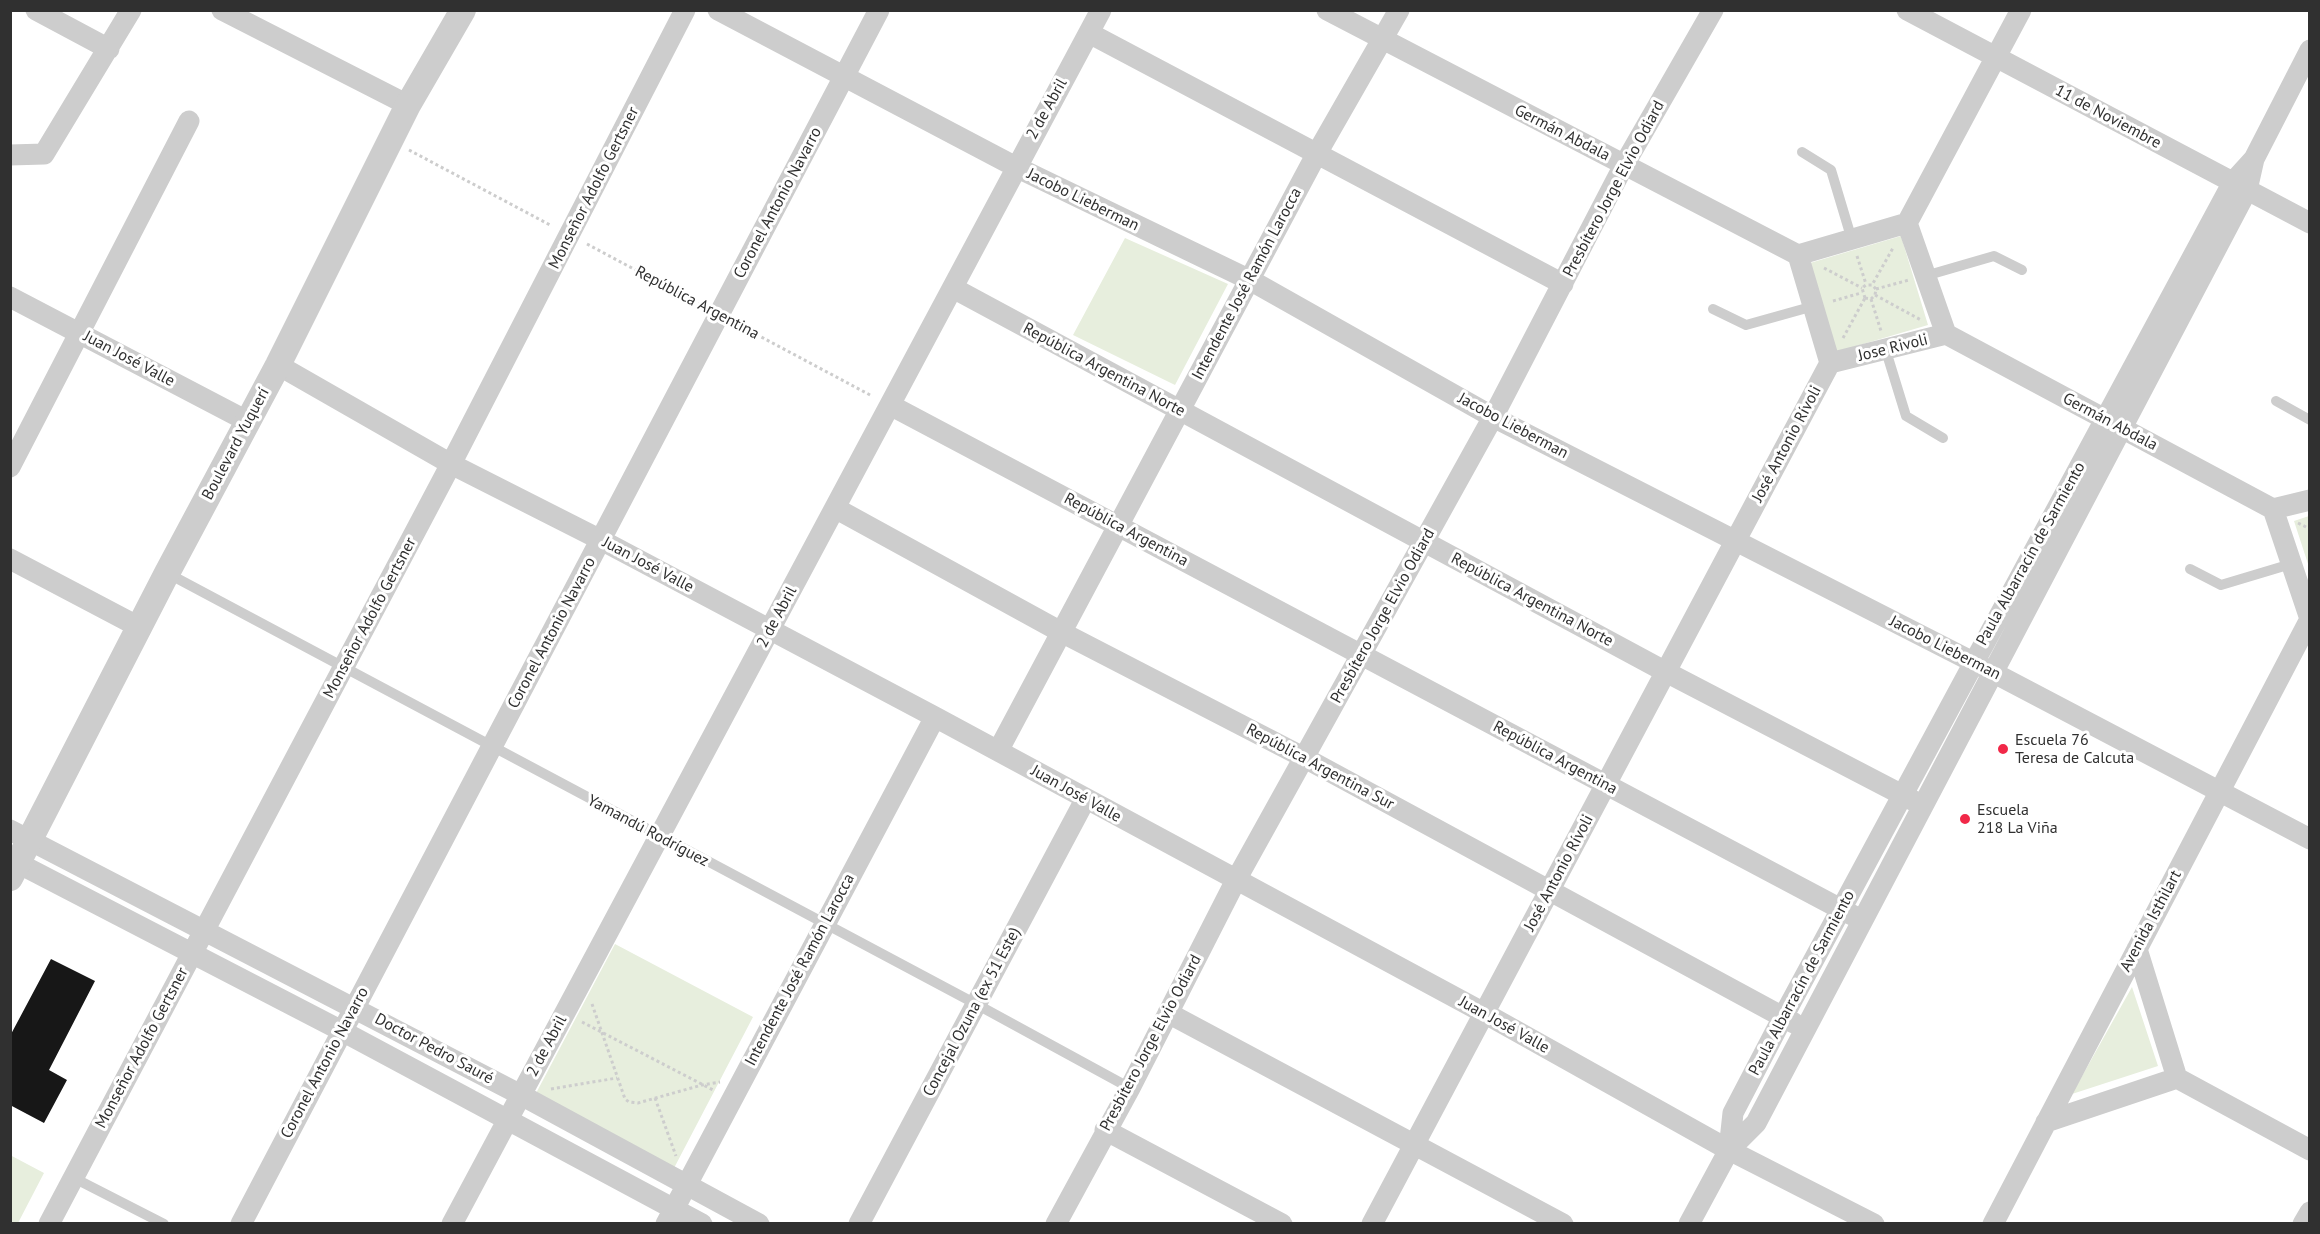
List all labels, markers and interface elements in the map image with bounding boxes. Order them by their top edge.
street label: 2 de Abril [1023,75,1071,143]
street label: 11 de Noviembre [2052,81,2164,153]
street label: Presbítero Jorge Elvio Odiard [1559,98,1669,280]
street label: Germán Abdala [1511,101,1613,165]
street label: Monseñor Adolfo Gertsner [545,104,643,272]
street label: Coronel Antonio Navarro [730,124,826,282]
street label: Jacobo Lieberman [1024,165,1142,235]
street label: Intendente José Ramón Larocca [1188,185,1306,383]
street label: República Argentina [632,262,762,344]
street label: República Argentina Norte [1020,319,1188,421]
street label: Juan José Valle [80,327,178,391]
street label: Jose Rivoli [1856,330,1930,366]
street label: José Antonio Rívoli [1748,383,1826,505]
street label: Boulevard Yuquerí [198,385,274,503]
street label: Jacobo Lieberman [1455,389,1571,463]
street label: Germán Abdala [2059,389,2161,455]
street label: Paula Albarracín de Sarmiento [1973,459,2089,649]
street label: República Argentina [1061,489,1191,571]
street label: Presbítero Jorge Elvio Odiard [1327,525,1439,707]
street label: Juan José Valle [599,533,697,597]
street label: Monseñor Adolfo Gertsner [319,534,421,702]
street label: República Argentina Norte [1448,549,1616,651]
street label: Coronel Antonio Navarro [504,554,600,712]
street label: 2 de Abril [753,583,801,651]
street label: Jacobo Lieberman [1886,612,2004,684]
street label: República Argentina [1490,717,1620,799]
street label: República Argentina Sur [1243,720,1397,814]
place label: Escuela 76 Teresa de Calcuta [2015,730,2134,768]
marker: Escuela 76 Teresa de Calcuta [1996,742,2010,756]
street label: Juan José Valle [1027,761,1125,827]
street label: Yamandú Rodríguez [584,791,712,871]
place label: Escuela 218 La Viña [1977,800,2058,838]
street label: José Antonio Rívoli [1520,812,1598,934]
marker: Escuela 218 La Viña [1958,812,1972,826]
street label: Avenida Isthilart [2116,867,2186,975]
street label: Intendente José Ramón Larocca [741,871,859,1069]
street label: Paula Albarracín de Sarmiento [1745,887,1859,1079]
street label: Concejal Ozuna (ex 51 Este) [919,924,1025,1100]
street label: Presbítero Jorge Elvio Odiard [1096,952,1206,1134]
street label: Monseñor Adolfo Gertsner [91,964,193,1132]
street label: Coronel Antonio Navarro [277,984,373,1142]
street label: Juan José Valle [1455,992,1553,1058]
street label: Doctor Pedro Sauré [371,1010,497,1088]
street label: 2 de Abril [523,1012,571,1080]

